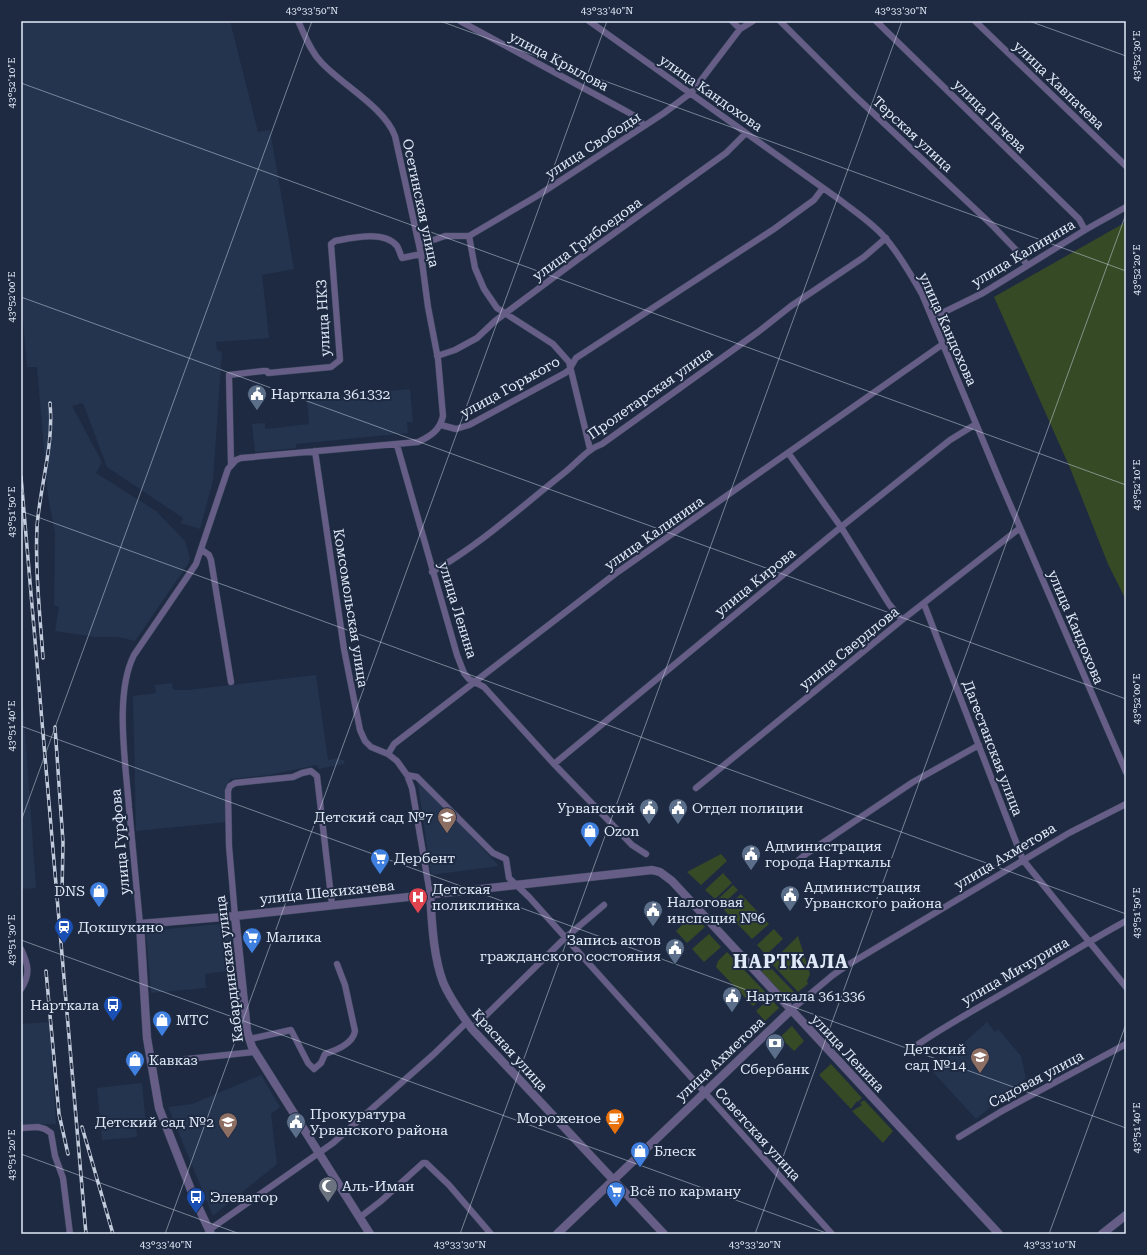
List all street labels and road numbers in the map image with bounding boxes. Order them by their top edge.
street label: улица Крылова [507,28,612,94]
street label: улица Хавпачева [1010,38,1108,133]
street label: улица Кандохова [656,51,766,135]
street label: улица Пачева [950,76,1030,156]
street label: Терская улица [870,93,957,175]
street label: улица Свободы [542,108,644,182]
street label: Осетинская улица [400,137,443,269]
street label: улица Грибоедова [529,194,645,284]
street label: улица Калинина [968,216,1078,290]
street label: улица Кандохова [916,270,980,389]
street label: улица НКЗ [313,279,333,357]
street label: Пролетарская улица [585,344,716,442]
street label: улица Горького [457,353,563,421]
street label: улица Калинина [601,492,707,573]
street label: Комсомольская улица [331,527,372,689]
street label: улица Кирова [711,544,799,619]
street label: улица Ленина [436,560,480,661]
street label: улица Кандохова [1045,568,1107,687]
street label: улица Свердлова [796,603,902,693]
street label: Дагестанская улица [960,678,1026,818]
street label: улица Гурфова [107,788,133,896]
street label: улица Ахметова [951,819,1059,893]
street label: улица Шекихачева [259,877,395,907]
street label: Кабардинская улица [212,894,246,1043]
street label: улица Мичурина [958,934,1072,1008]
street label: Красная улица [469,1006,551,1095]
street label: улица Ленина [808,1011,888,1095]
street label: улица Ахметова [672,1014,768,1104]
street label: Садовая улица [986,1047,1086,1111]
street label: Советская улица [712,1084,804,1184]

